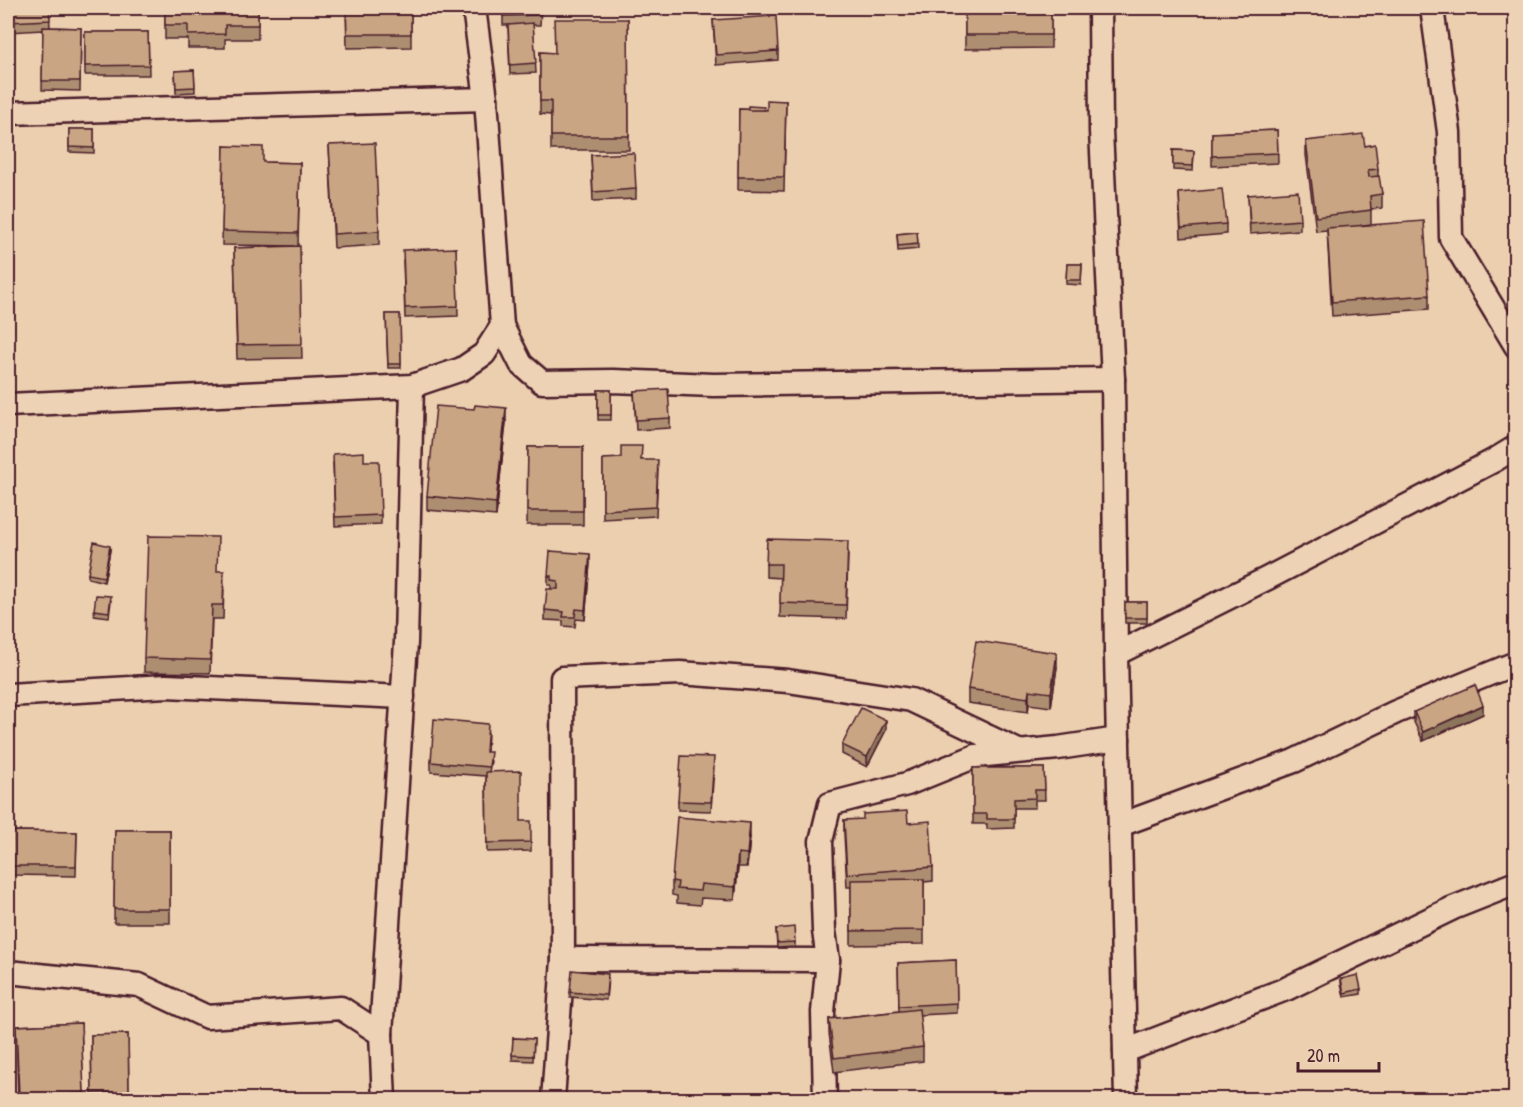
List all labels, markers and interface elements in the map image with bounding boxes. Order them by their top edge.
scale bar [1298,1035,1379,1073]
text: 20 m [1307,1043,1340,1068]

